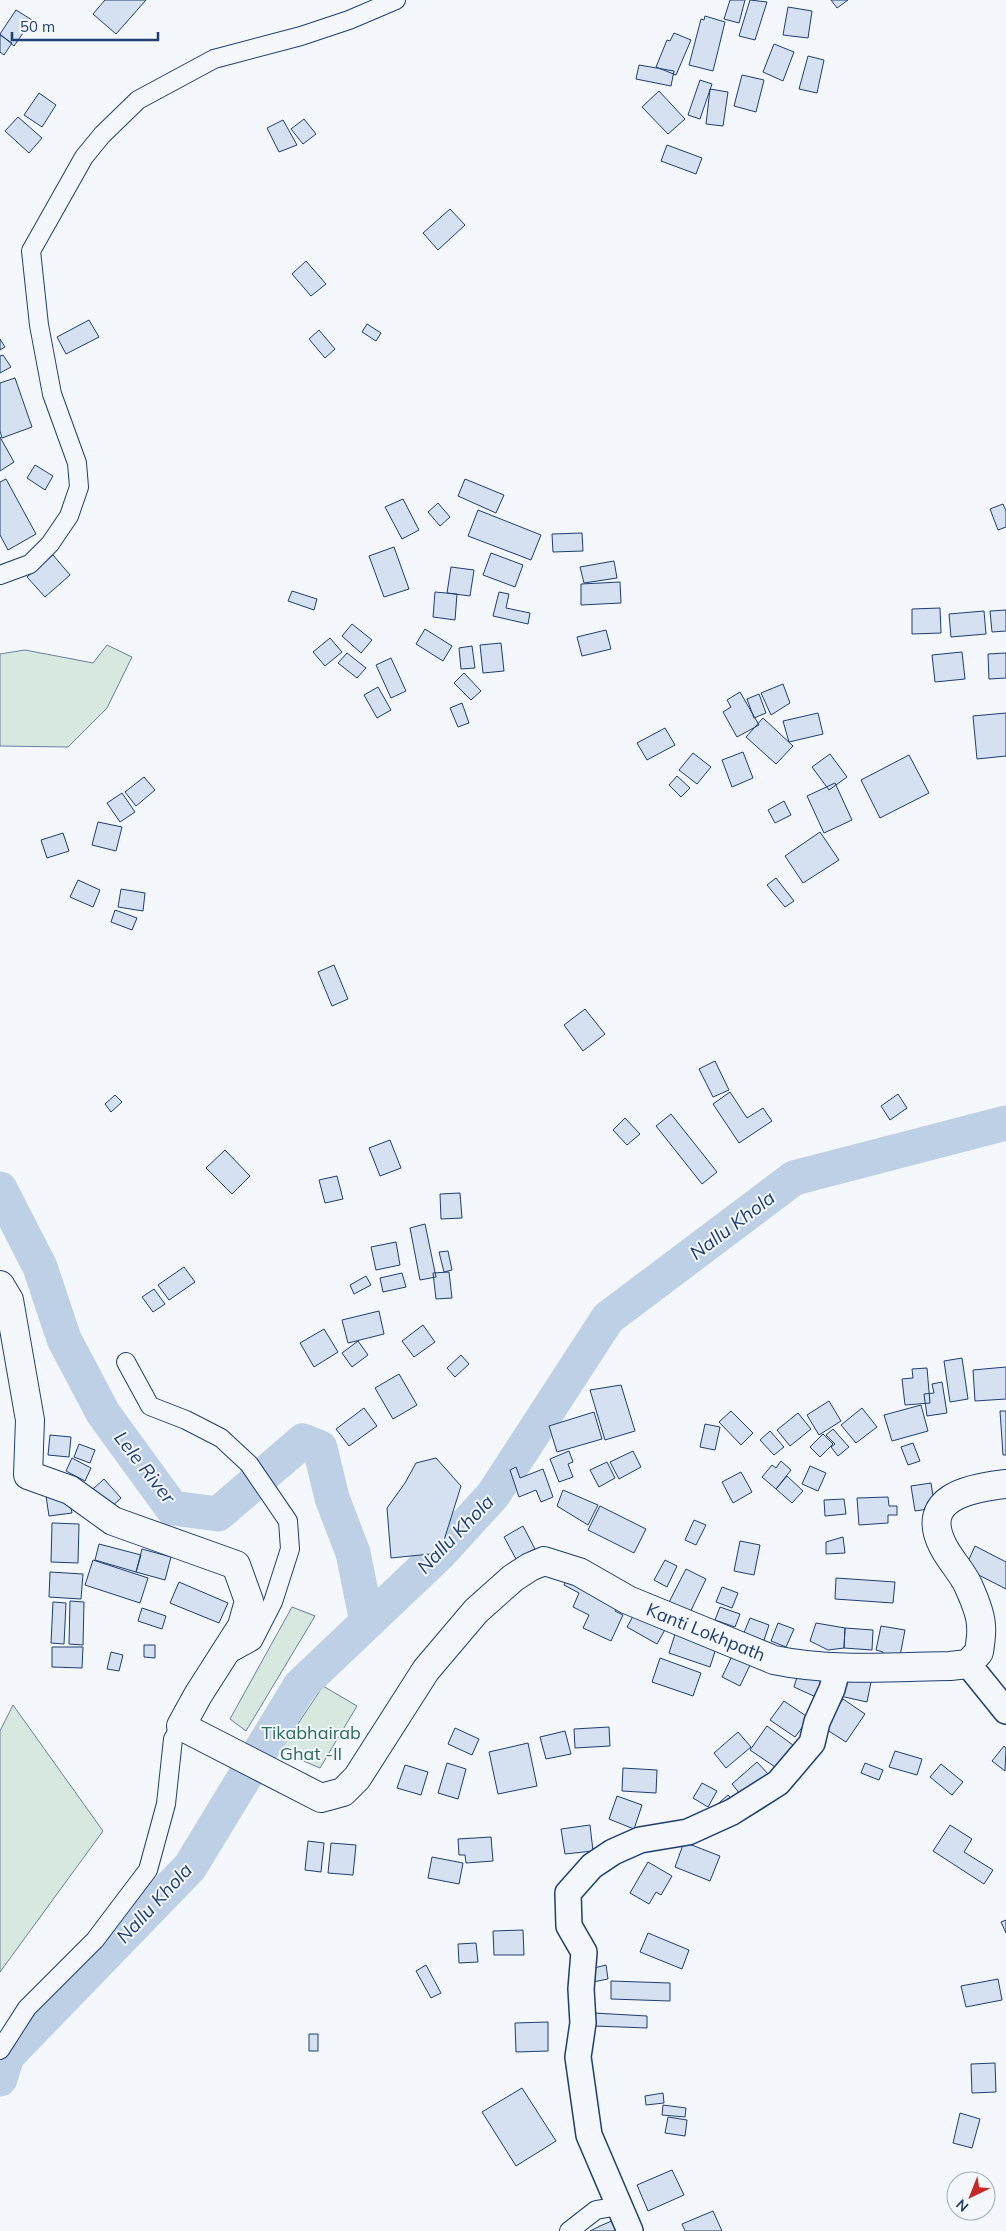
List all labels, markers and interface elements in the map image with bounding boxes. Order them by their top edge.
scale bar [12,10,159,42]
text: 50 m [20,17,55,36]
water label: Nallu Khola [685,1185,779,1265]
water label: Lele River [109,1426,181,1509]
water label: Nallu Khola [411,1490,499,1578]
street label: Kanti Lokhpath [643,1598,769,1666]
park label: Tikabhairab Ghat -II [261,1721,361,1765]
water label: Nallu Khola [111,1858,197,1948]
north arrow [946,2171,996,2221]
text: N [952,2195,972,2216]

